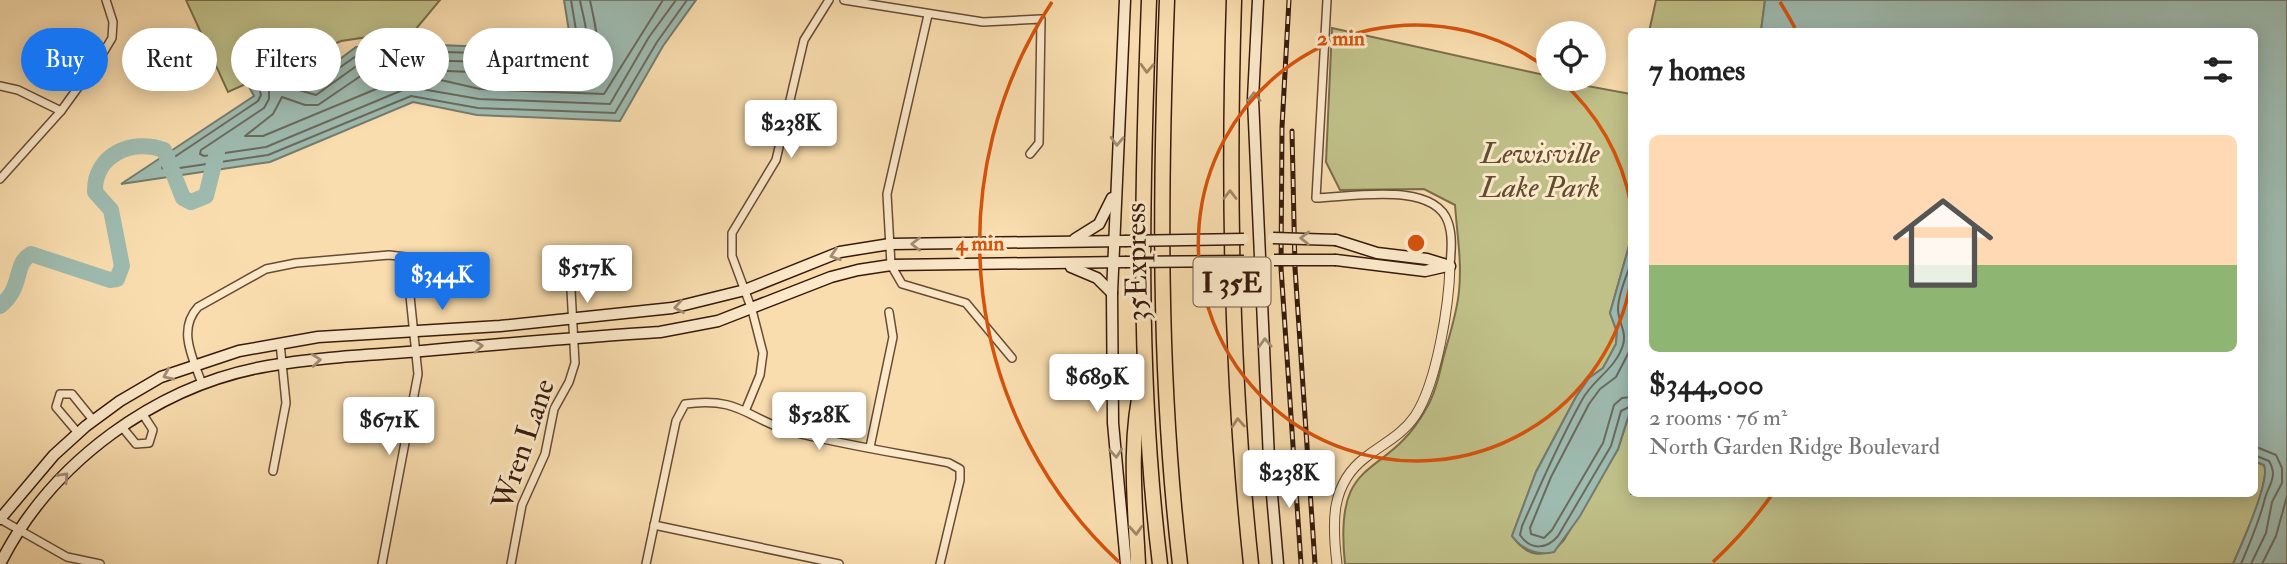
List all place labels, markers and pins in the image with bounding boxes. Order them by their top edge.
pin: $238K [742,100,840,160]
centre of rings [1404,231,1428,255]
pin: $517K [538,246,636,305]
pin: $344K [393,252,491,312]
pin: $689K [1048,354,1146,414]
pin: $528K [770,392,868,452]
pin: $671K [340,398,438,457]
pin: $238K [1240,450,1338,510]

